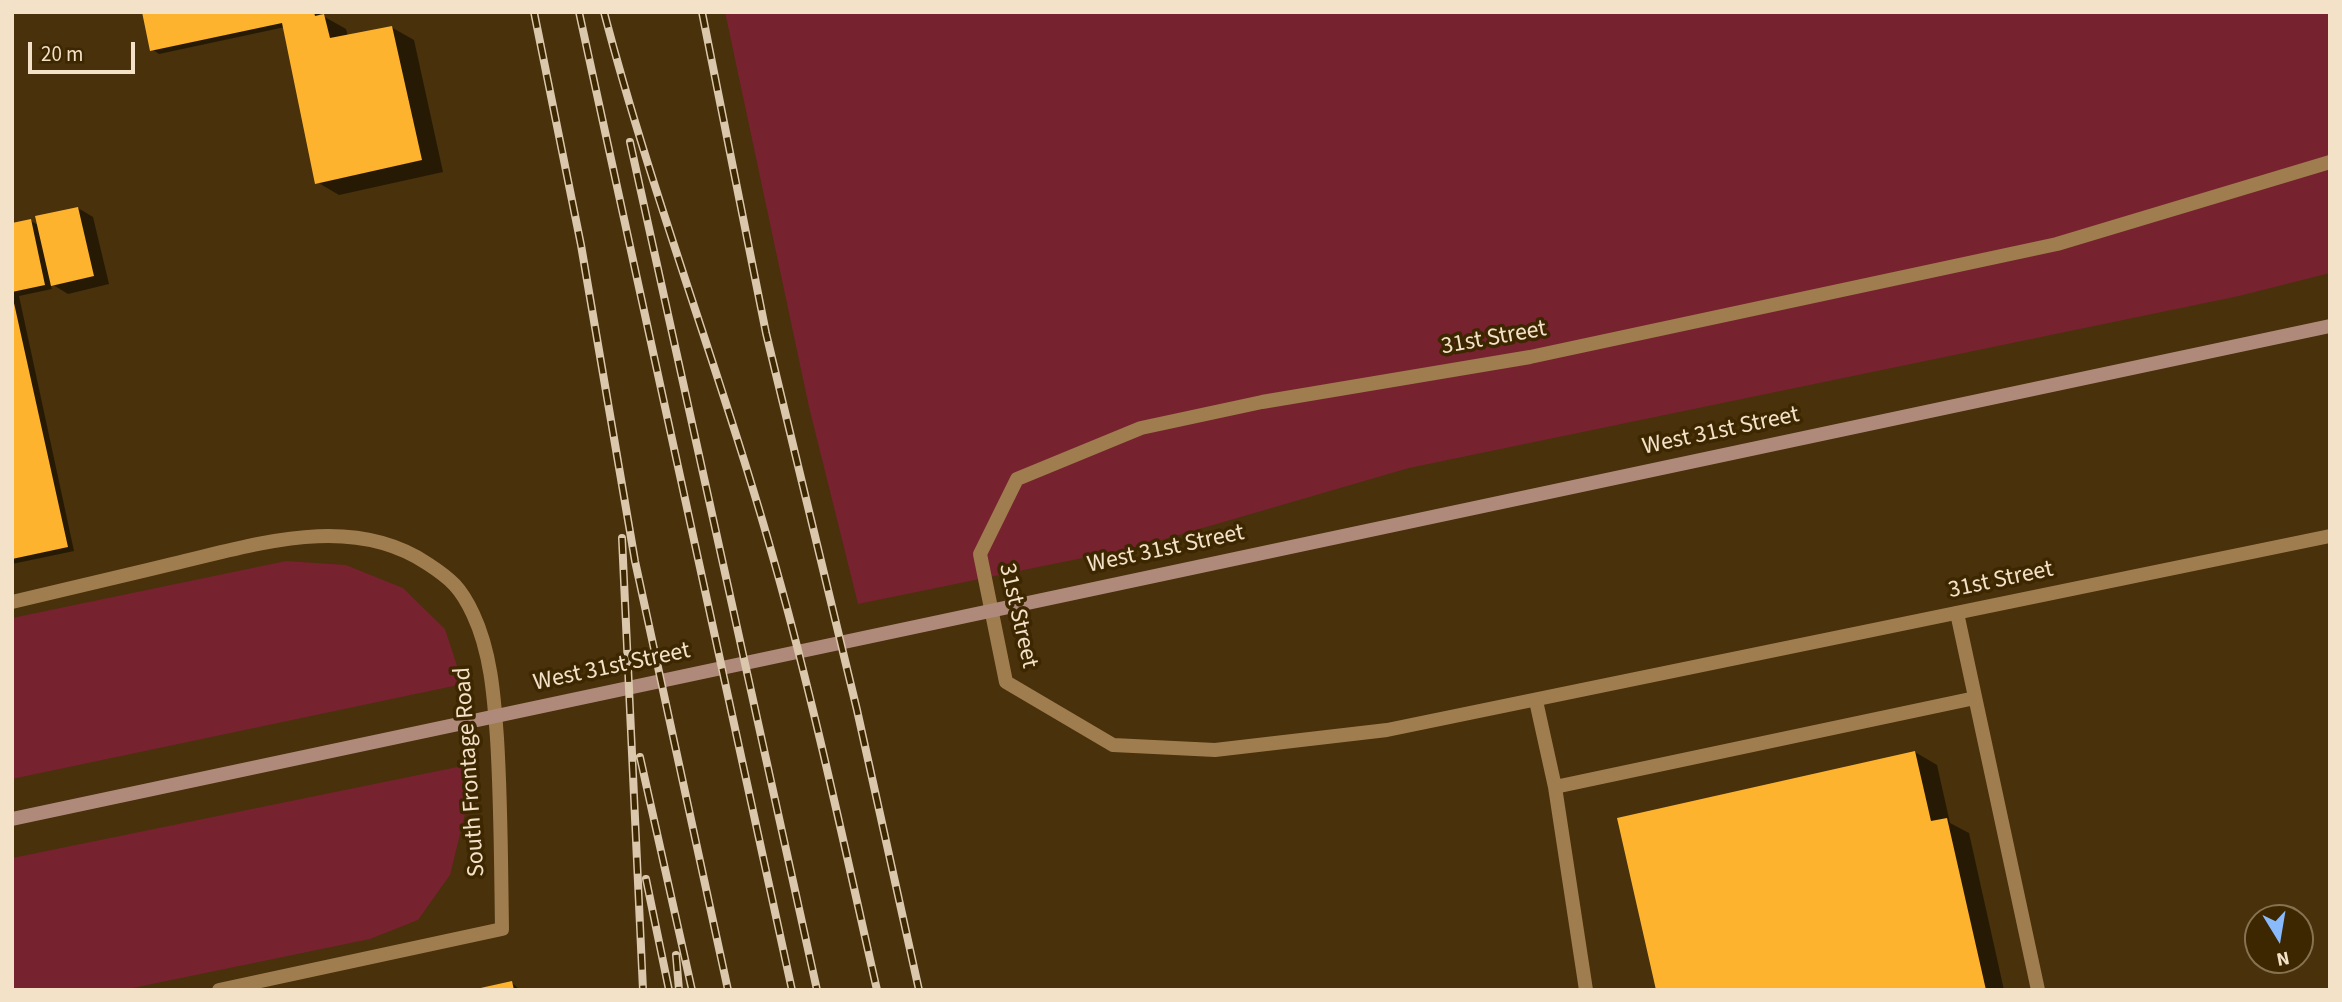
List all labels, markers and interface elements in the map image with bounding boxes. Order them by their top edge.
scale bar [32,28,138,72]
text: 20 m [41,39,83,69]
street label: 31st Street [1439,316,1549,362]
street label: West 31st Street [1640,401,1802,463]
street label: West 31st Street [1085,519,1247,581]
street label: 31st Street [1946,556,2056,606]
street label: 31st Street [991,561,1043,671]
street label: West 31st Street [531,637,693,699]
street label: South Frontage Road [449,666,493,878]
north arrow [2244,904,2314,974]
text: N [2274,944,2292,973]

